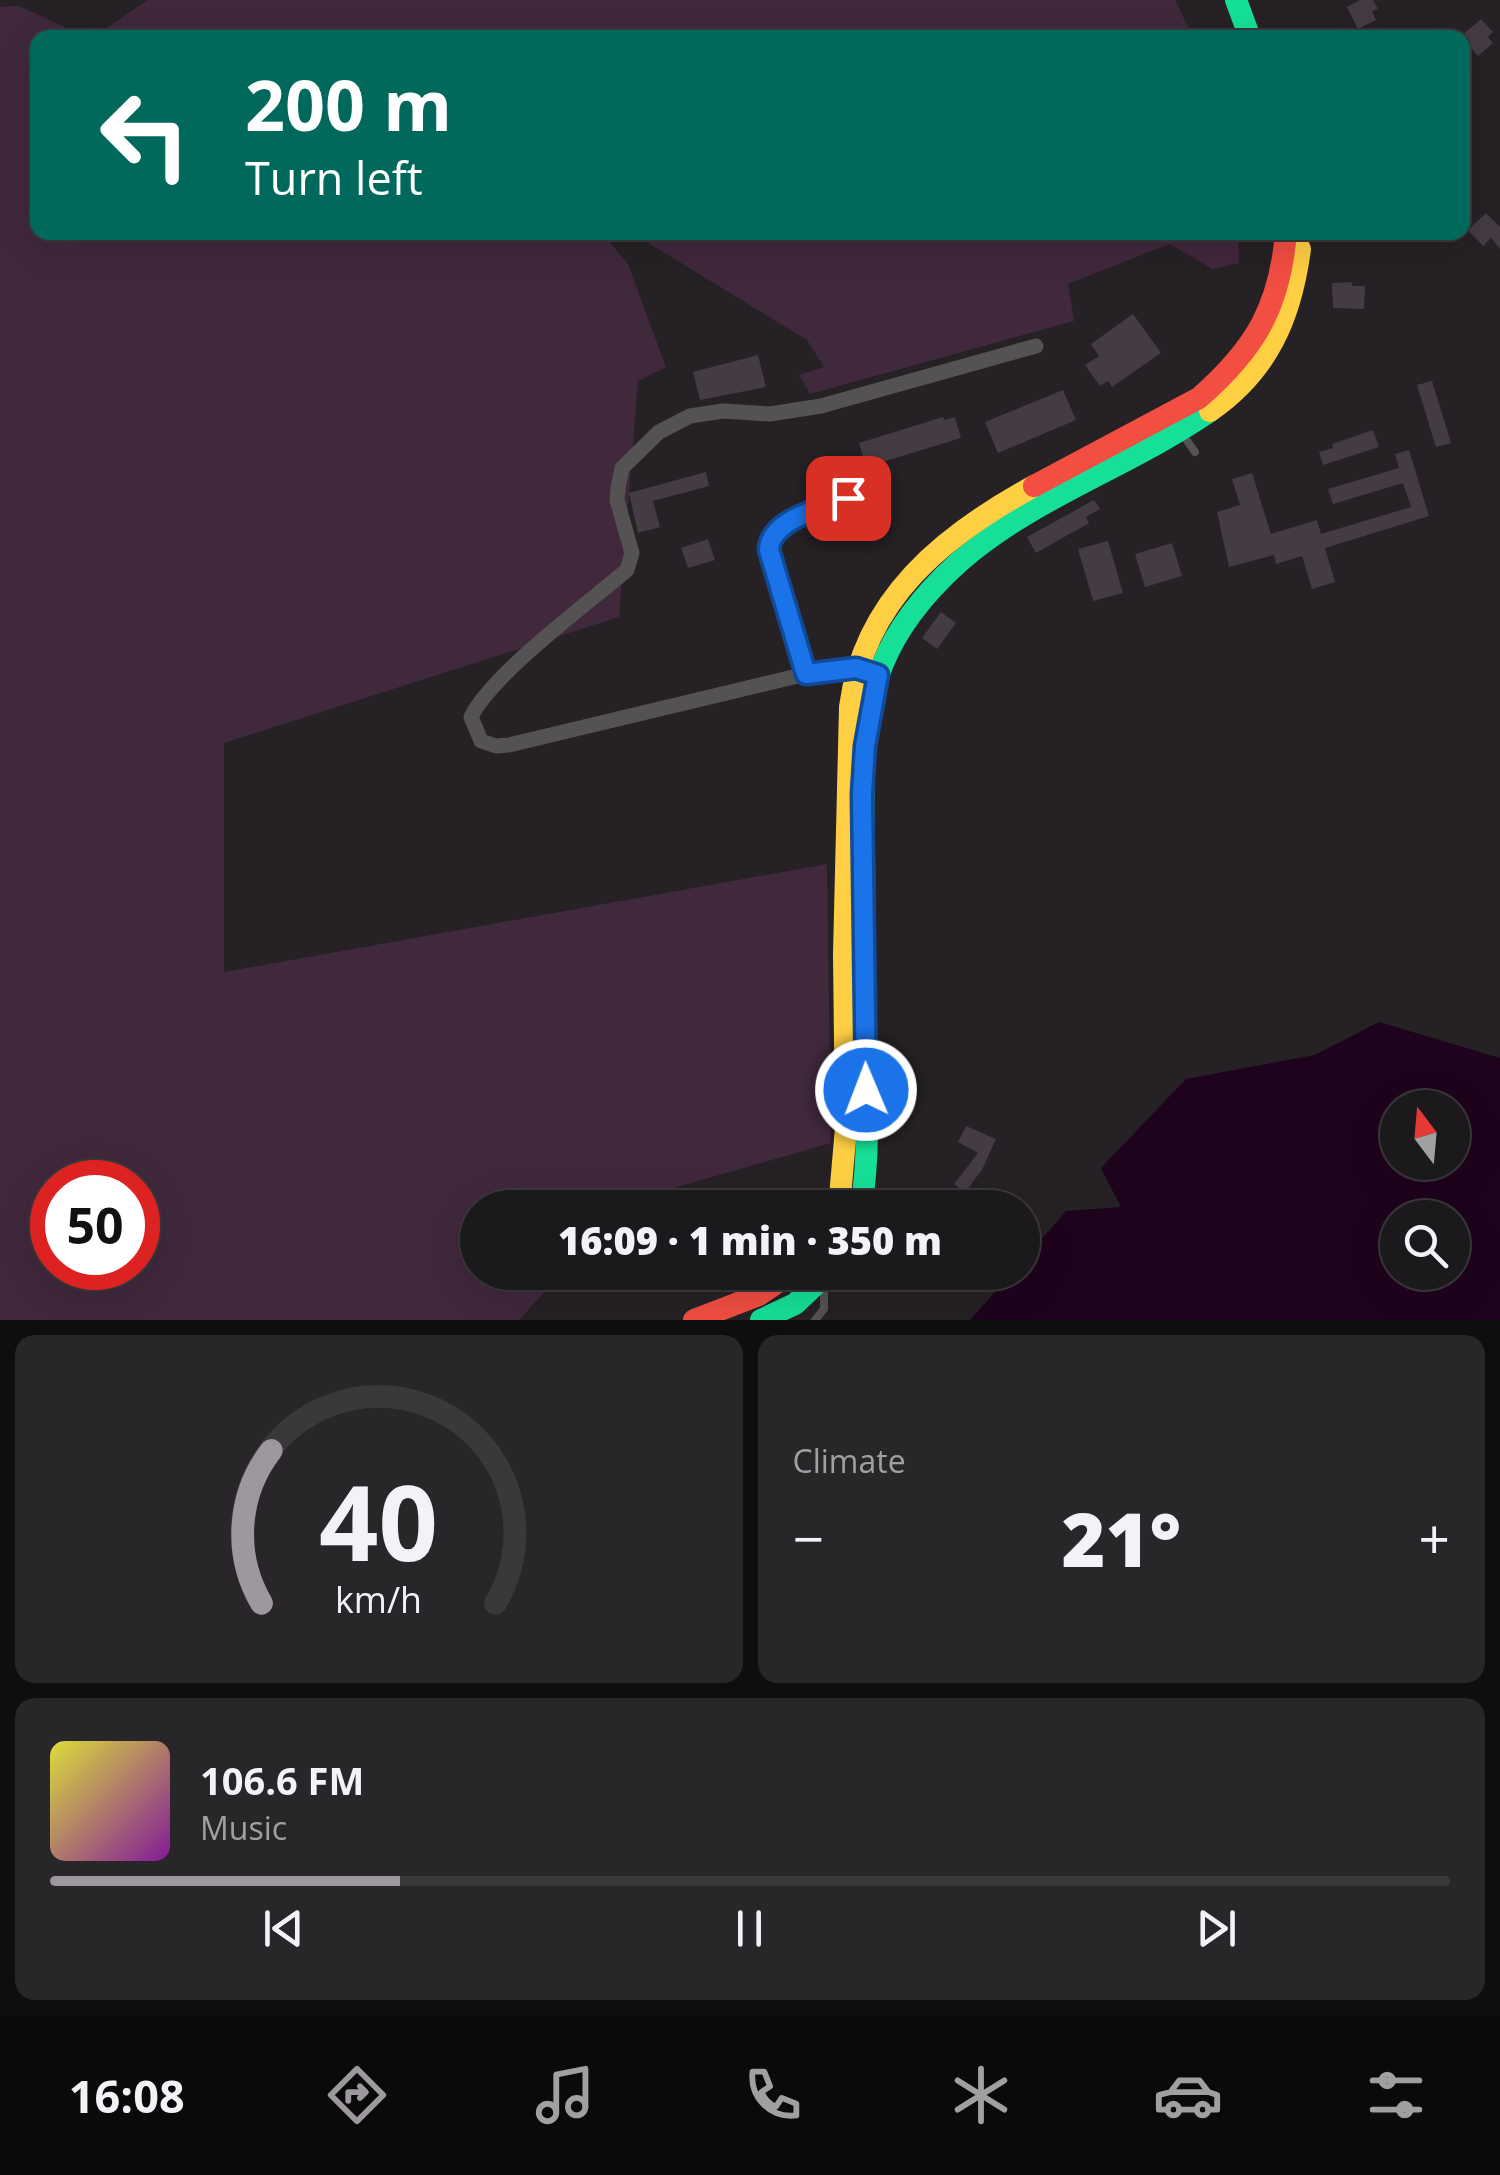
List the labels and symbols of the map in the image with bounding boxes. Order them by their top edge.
pin [806,456,891,541]
position arrow [814,1038,918,1142]
north arrow [1380,1090,1470,1180]
speed limit sign: 50 [30,1160,160,1290]

